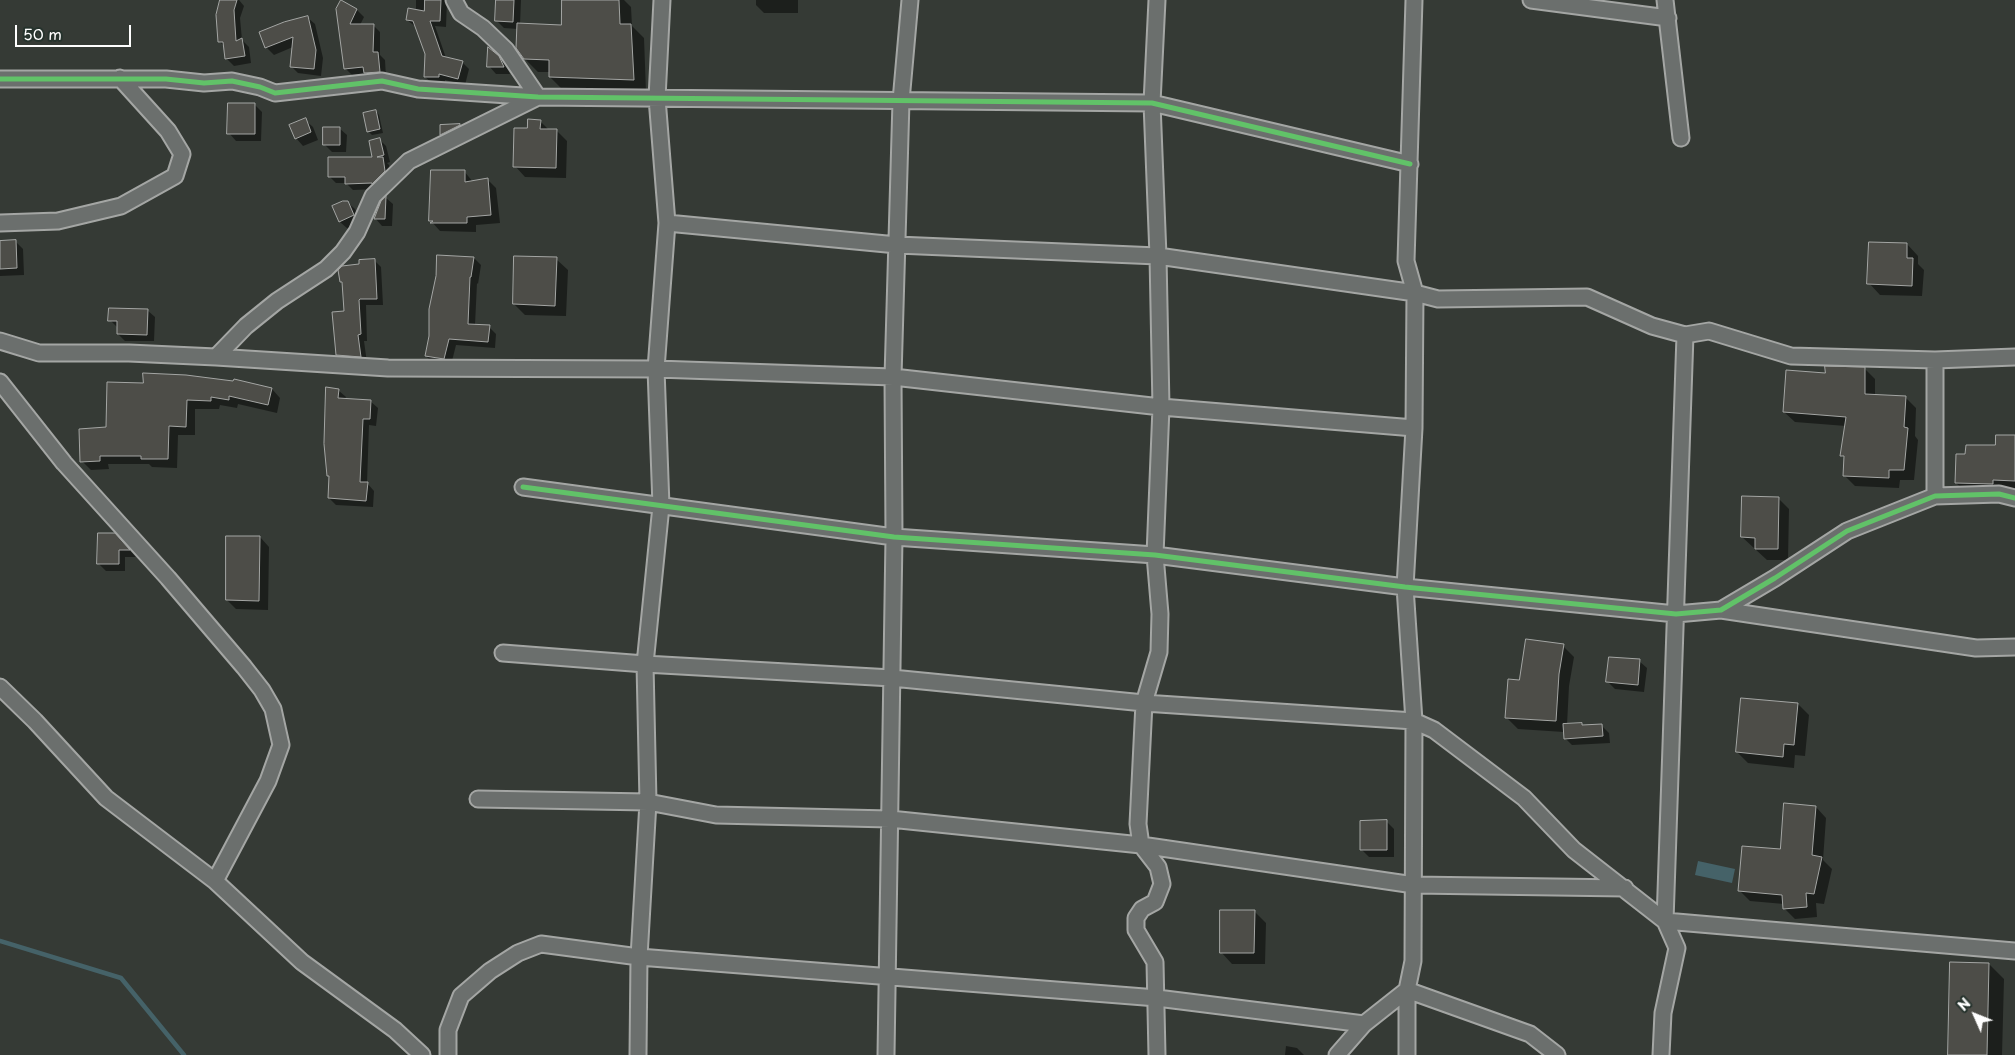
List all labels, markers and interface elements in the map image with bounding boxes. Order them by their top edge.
scale bar [18,15,134,47]
text: 50 m [23,22,62,45]
north arrow [1950,990,2000,1040]
text: N [1952,993,1975,1016]

